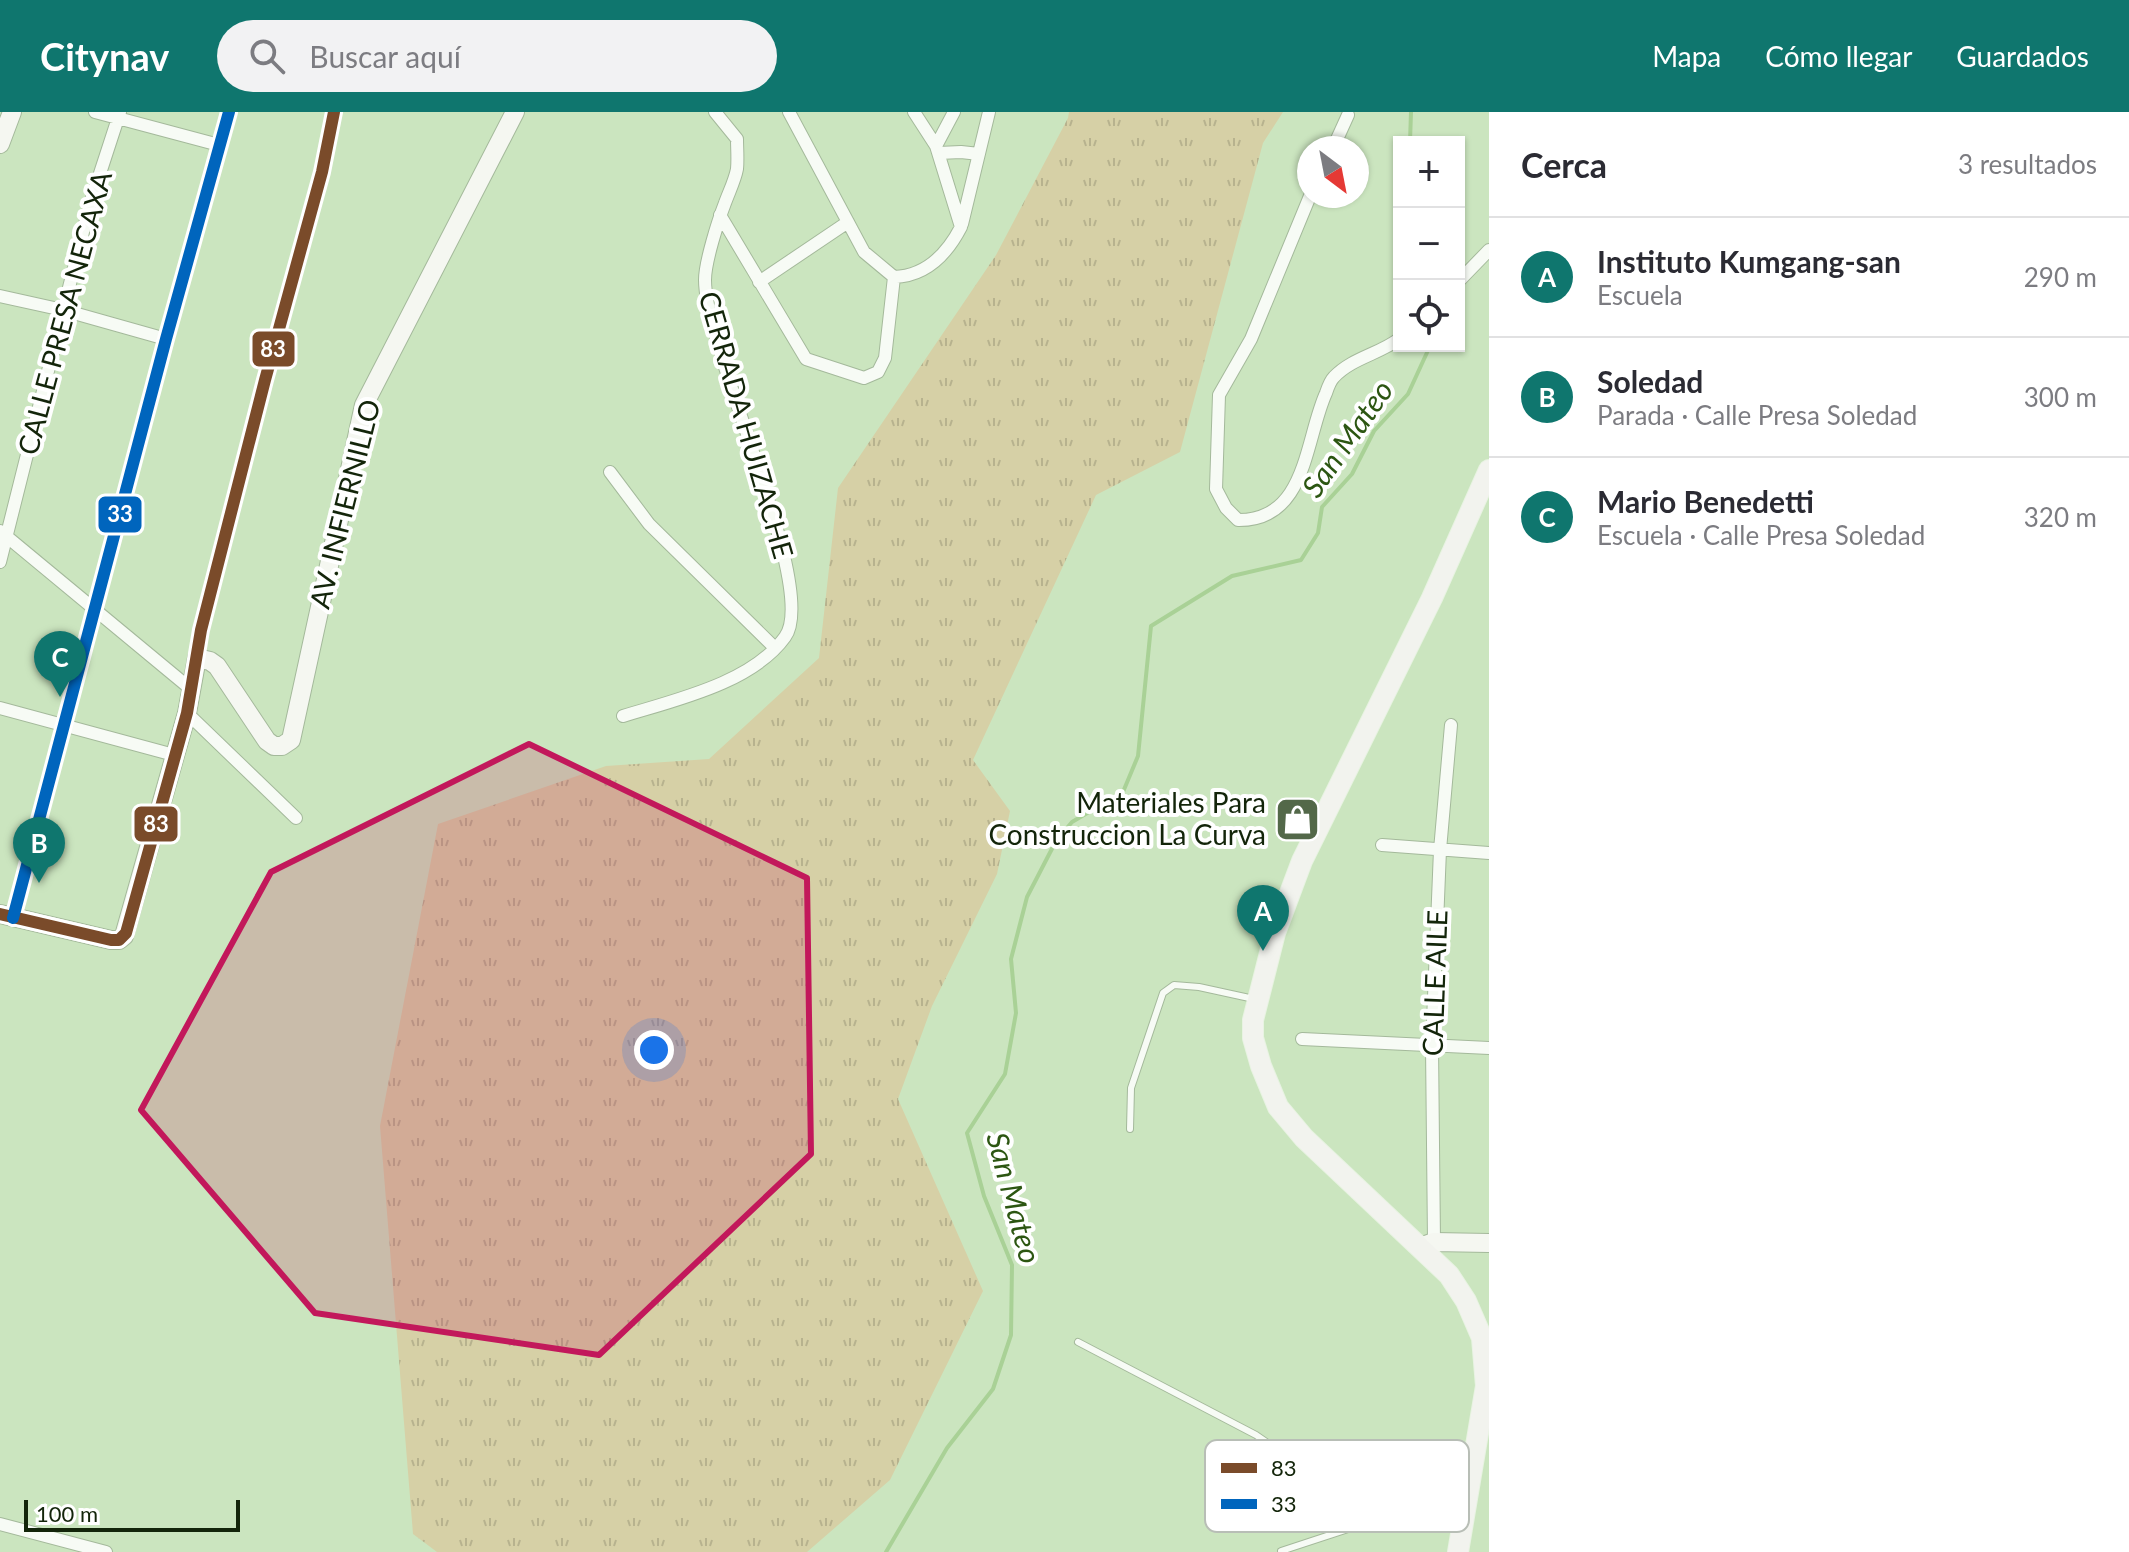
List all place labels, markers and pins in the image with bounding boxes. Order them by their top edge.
pin: C [34,631,86,697]
place label: Materiales Para Construccion La Curva [988,785,1266,851]
shop icon: Materiales Para Construccion La Curva [1273,795,1321,843]
pin: B [13,817,65,883]
pin: A [1237,885,1289,951]

